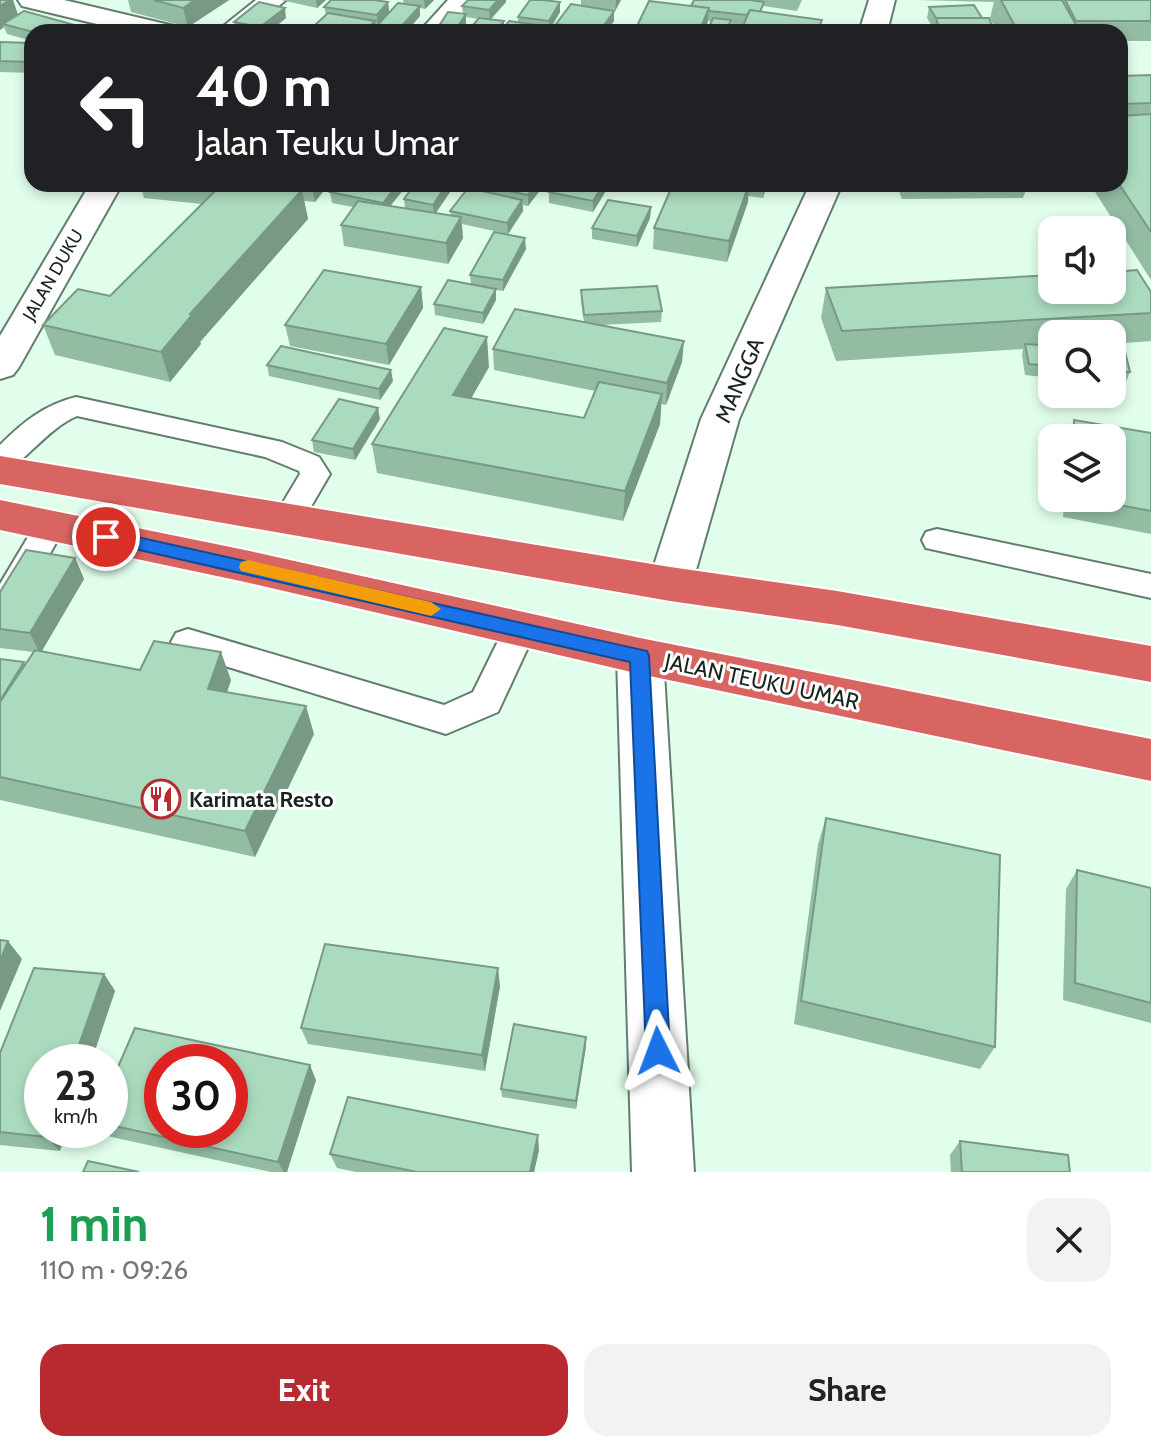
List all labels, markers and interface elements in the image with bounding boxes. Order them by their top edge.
text: 40 m [196,52,332,120]
icon: left [64,56,168,160]
text: Jalan Teuku Umar [196,120,459,164]
map controls [1038,216,1126,512]
button: sound [1038,216,1126,304]
street label: JALAN DUKU [18,225,88,325]
button: search [1038,320,1126,408]
street label: MANGGA [709,333,770,427]
button: layers [1038,424,1126,512]
pin [72,503,140,571]
icon: arrive [84,515,128,559]
street label: JALAN TEUKU UMAR [661,648,861,715]
restaurant icon: Karimata Resto [140,778,182,820]
place label: Karimata Resto [189,786,334,813]
position arrow [616,1009,700,1093]
speed limit sign: 30 [144,1044,248,1148]
text: 23 [55,1061,97,1110]
text: km/h [54,1104,98,1128]
text: 1 min [40,1195,148,1253]
button: close [1027,1198,1111,1282]
text: 110 m · 09:26 [40,1254,188,1286]
button: Exit [40,1344,568,1436]
button: Share [584,1344,1111,1436]

